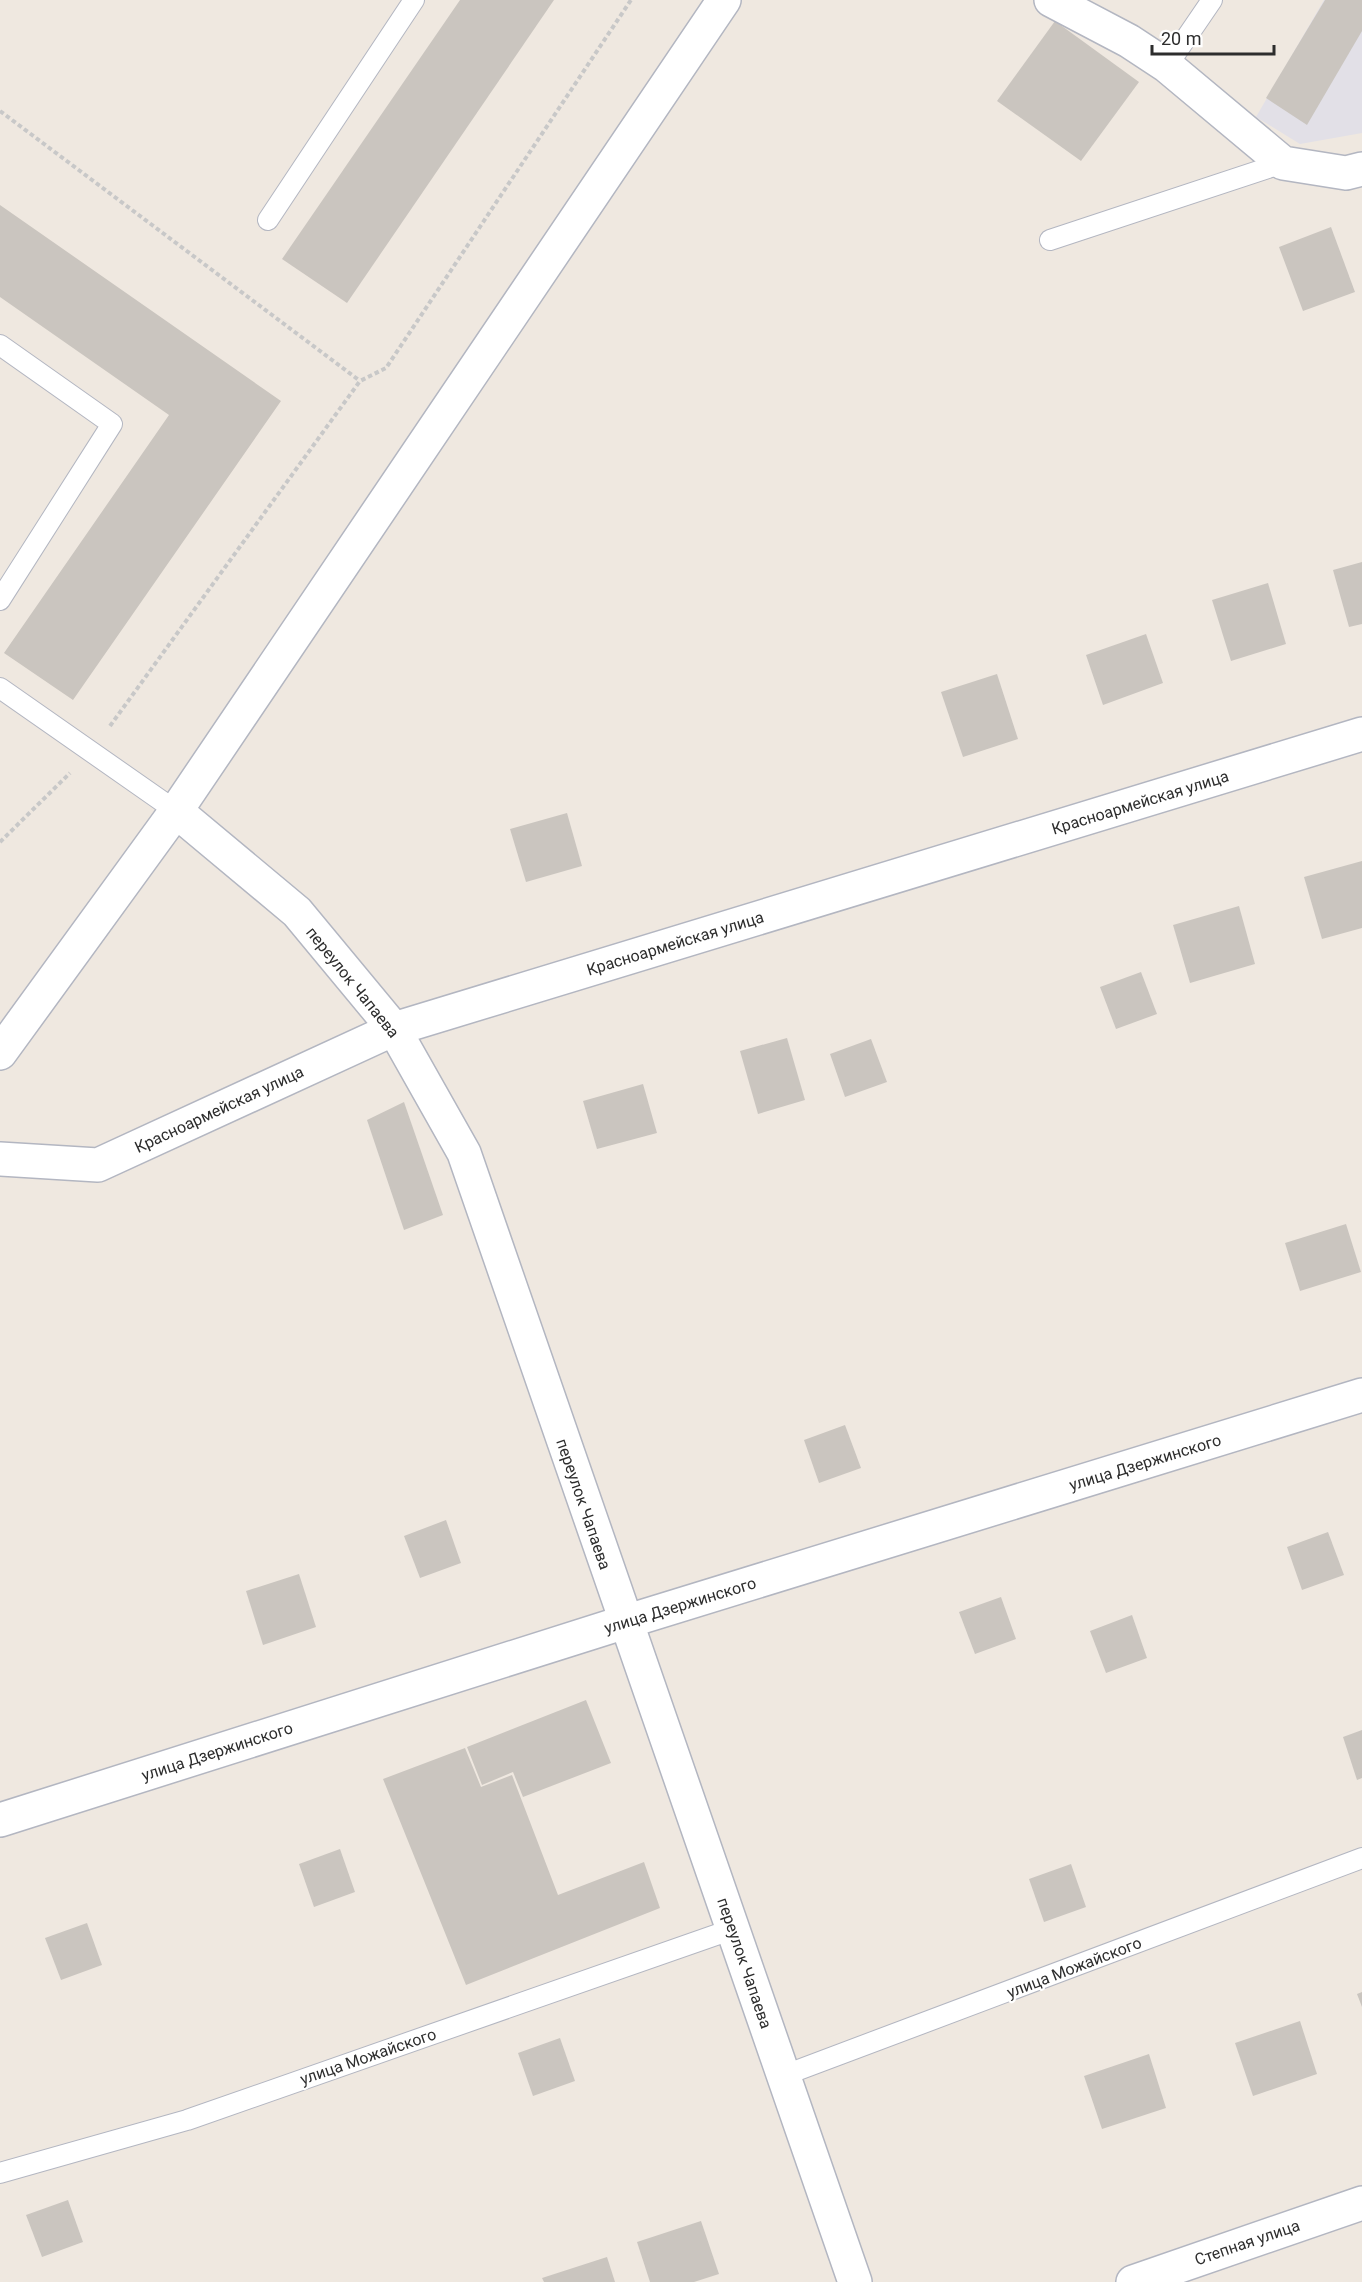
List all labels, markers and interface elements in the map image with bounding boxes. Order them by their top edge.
scale bar [1152,18,1274,56]
text: 20 m [1161,28,1201,49]
street label: Красноармейская улица [1049,766,1231,838]
street label: Красноармейская улица [584,907,766,979]
street label: переулок Чапаева [302,923,403,1042]
street label: Красноармейская улица [132,1062,307,1157]
street label: улица Дзержинского [1067,1430,1223,1495]
street label: переулок Чапаева [552,1436,615,1572]
street label: улица Дзержинского [602,1573,758,1638]
street label: улица Дзержинского [139,1718,295,1785]
street label: переулок Чапаева [713,1895,776,2031]
street label: улица Можайского [1004,1933,1144,2002]
street label: улица Можайского [298,2024,439,2089]
street label: Степная улица [1192,2216,1302,2269]

